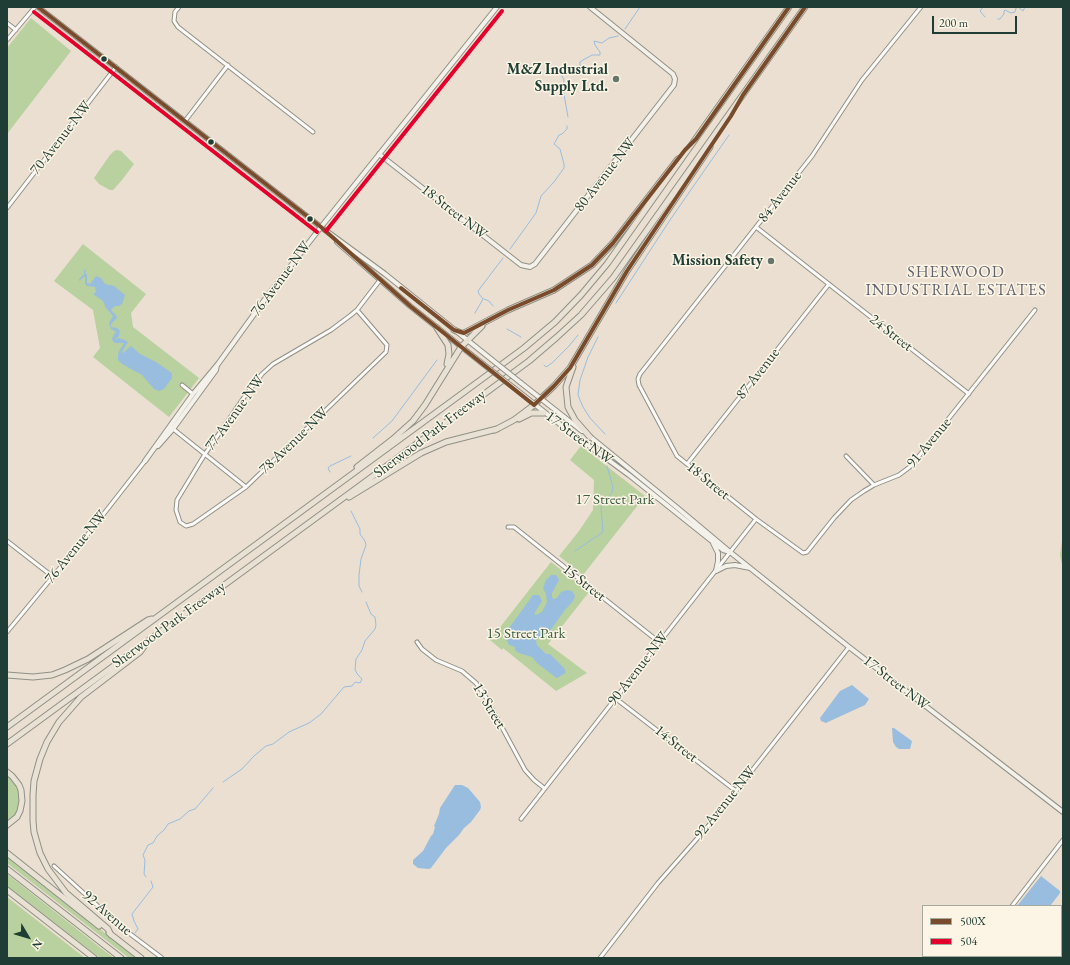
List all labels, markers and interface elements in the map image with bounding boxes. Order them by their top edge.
scale bar [934,8,1019,34]
text: 200 m [939,15,968,31]
unlabelled marker [99,54,109,64]
place label: M&Z Industrial Supply Ltd. [507,61,608,96]
marker: M&Z Industrial Supply Ltd. [611,74,621,84]
street label: 70 Avenue NW [26,97,96,179]
street label: 80 Avenue NW [570,134,640,216]
unlabelled marker [206,137,216,147]
street label: 84 Avenue [754,168,806,226]
street label: 18 Street NW [417,181,491,243]
unlabelled marker [305,214,315,224]
street label: 76 Avenue NW [247,238,315,320]
place label: Mission Safety [672,252,763,270]
marker: Mission Safety [766,256,776,266]
district label: SHERWOOD INDUSTRIAL ESTATES [865,263,1047,301]
street label: 24 Street [866,310,916,356]
street label: 87 Avenue [732,345,784,403]
street label: 77 Avenue NW [202,372,268,454]
street label: Sherwood Park Freeway [370,386,490,482]
street label: 78 Avenue NW [256,404,332,478]
street label: 17 Street NW [542,408,616,468]
street label: 91 Avenue [903,414,955,472]
street label: 18 Street [683,458,733,504]
park label: 17 Street Park [576,491,654,509]
street label: 76 Avenue NW [41,507,111,587]
street label: 15 Street [559,560,609,606]
street label: Sherwood Park Freeway [109,578,229,672]
park label: 15 Street Park [487,625,565,643]
street label: 90 Avenue NW [603,628,673,710]
street label: 17 Street NW [859,652,933,714]
street label: 13 Street [468,680,510,732]
street label: 14 Street [651,721,701,767]
street label: 92 Avenue NW [690,763,760,843]
street label: 92 Avenue [78,886,136,940]
legend [922,905,1062,957]
text: 500X [960,913,986,929]
north arrow [8,917,48,957]
text: 504 [960,933,977,949]
text: N [29,937,46,952]

